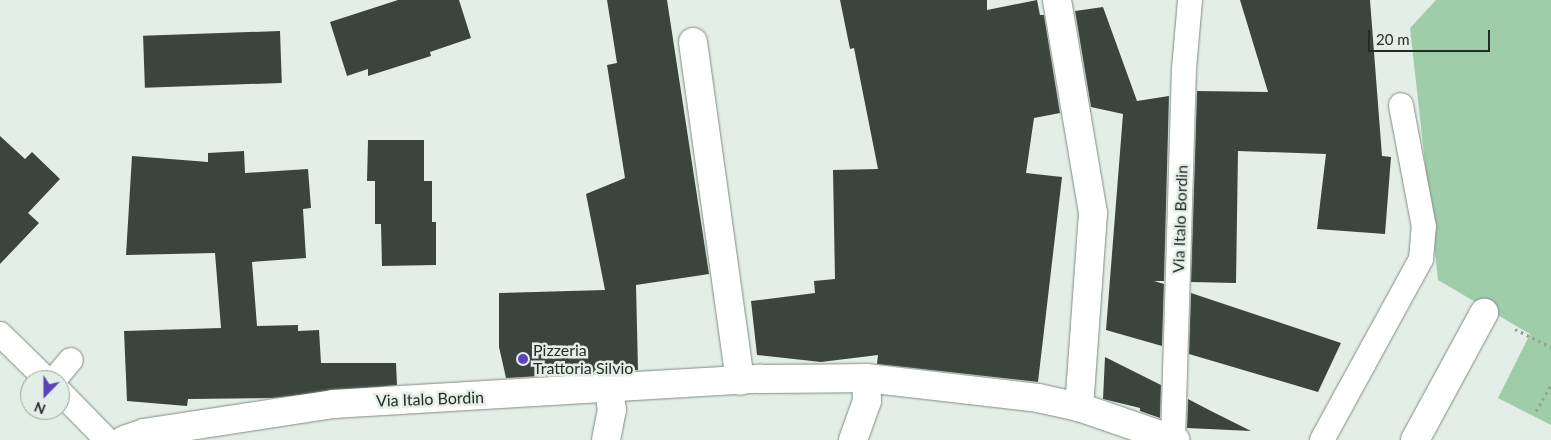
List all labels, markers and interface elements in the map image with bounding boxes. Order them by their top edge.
scale bar [1371,20,1494,52]
text: 20 m [1376,30,1410,48]
street label: Via Italo Bordin [1169,165,1191,273]
place label: Pizzeria Trattoria Silvio [533,340,633,378]
marker: Pizzeria Trattoria Silvio [517,353,529,365]
north arrow [20,370,70,420]
street label: Via Italo Bordin [376,388,484,410]
text: N [31,399,48,418]

